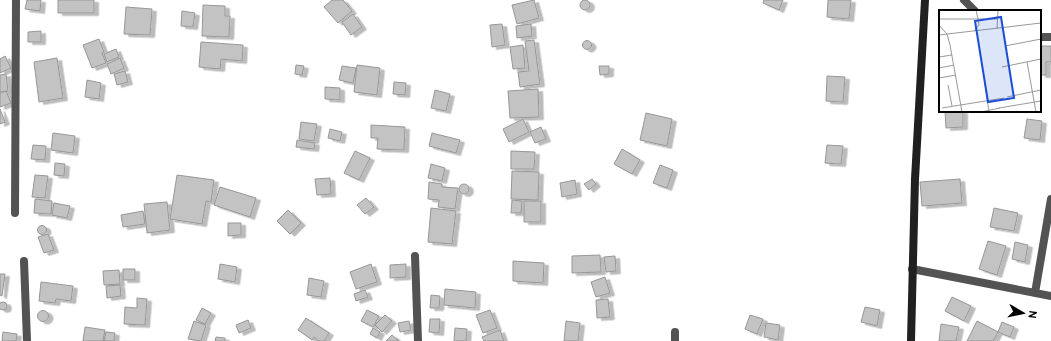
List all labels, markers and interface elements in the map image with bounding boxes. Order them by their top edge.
inset map [939,10,1041,112]
north arrow [1003,293,1043,333]
text: N [1024,309,1039,319]

